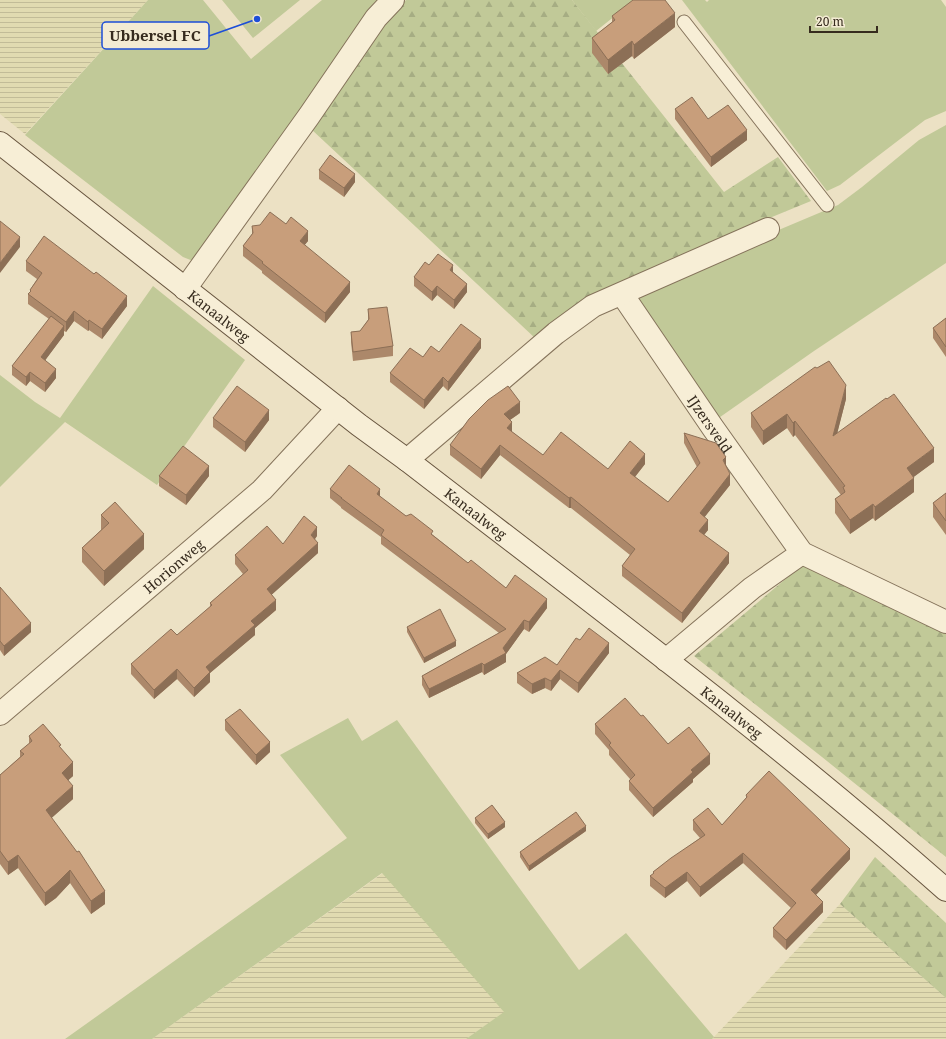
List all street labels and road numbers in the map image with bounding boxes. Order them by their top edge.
street label: Kanaalweg [184,285,255,346]
street label: IJzersveld [684,391,737,457]
street label: Kanaalweg [441,483,511,543]
street label: Horionweg [139,534,208,597]
street label: Kanaalweg [697,681,767,742]

